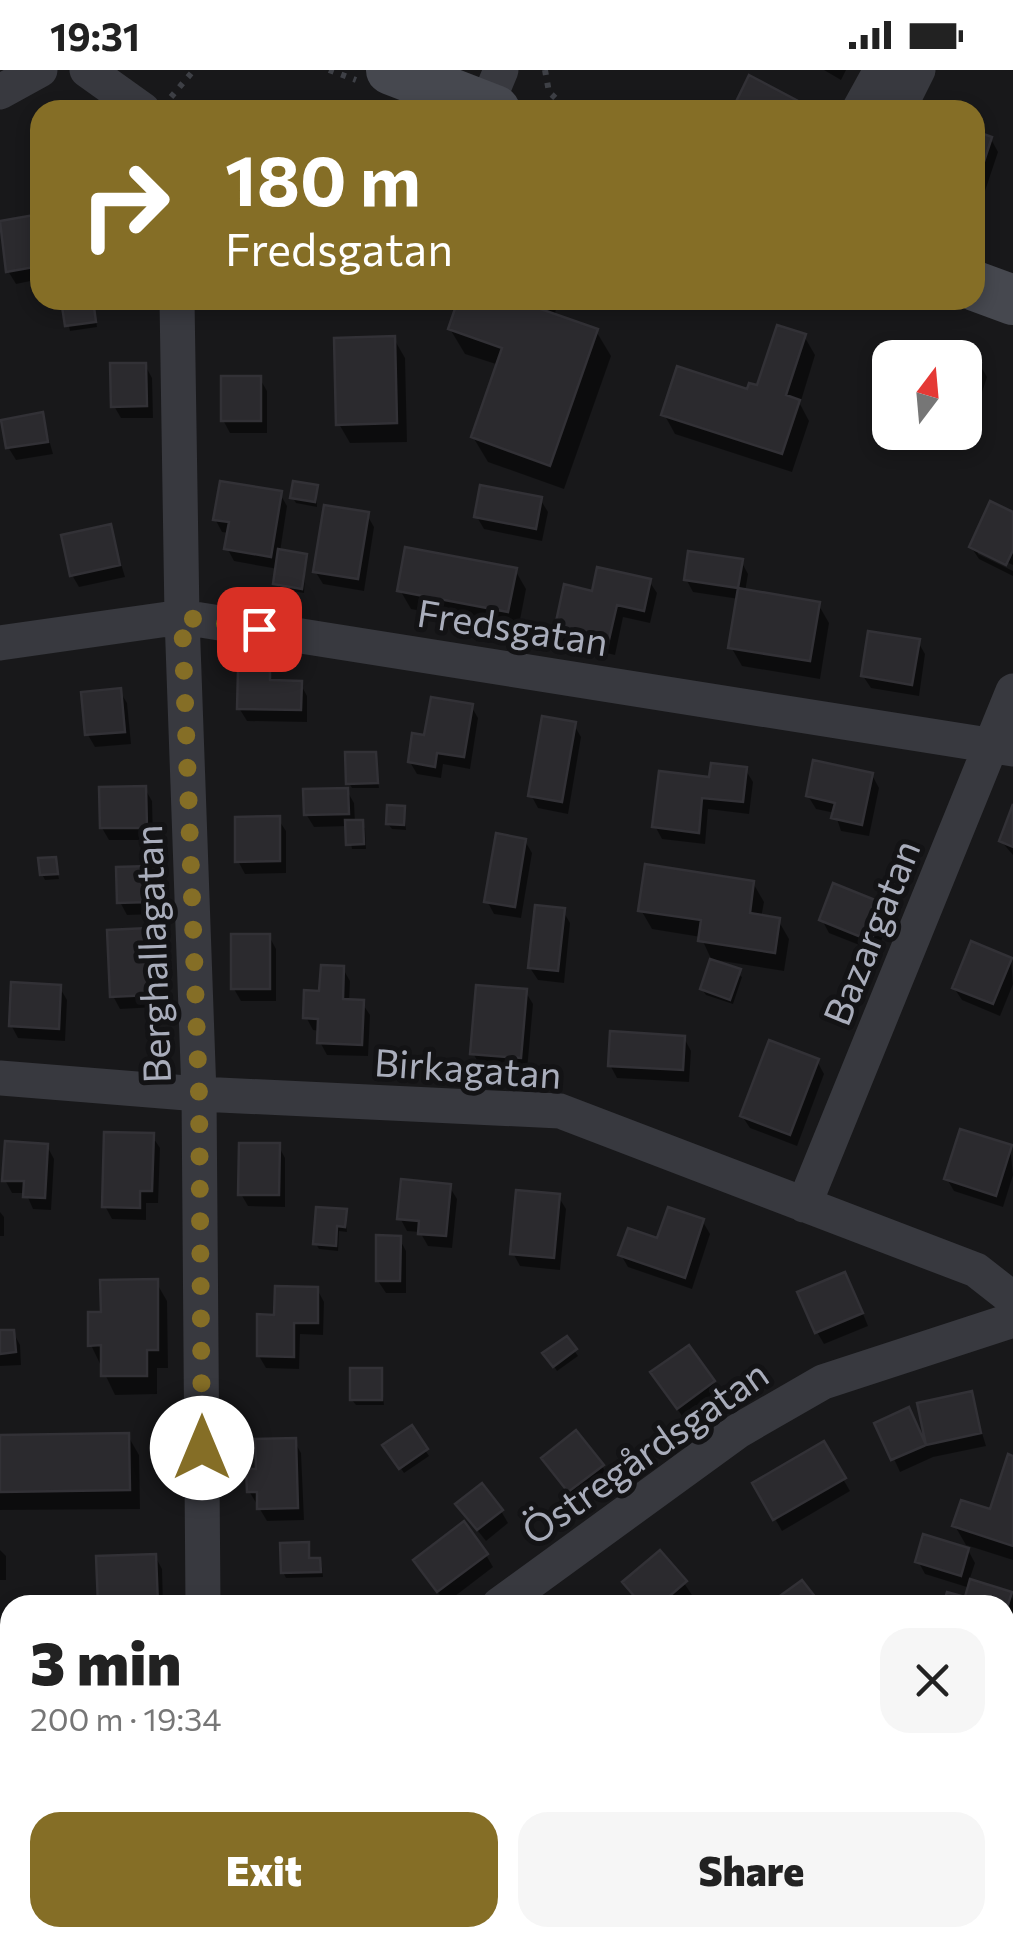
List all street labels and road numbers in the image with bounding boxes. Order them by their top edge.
street label: Fredsgatan [414,588,612,664]
street label: Berghallagatan [123,824,179,1084]
street label: Bazargatan [812,832,928,1032]
street label: Birkagatan [373,1037,563,1097]
street label: Östregårdsgatan [512,1349,776,1553]

